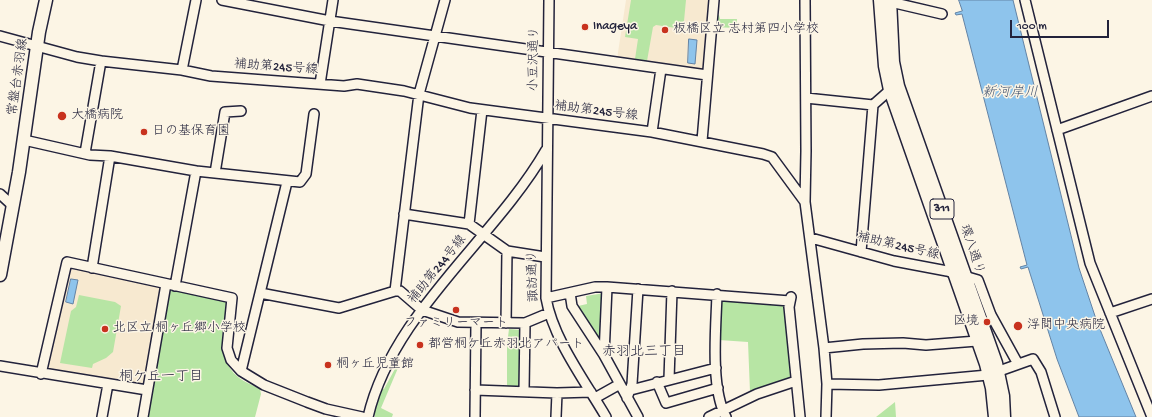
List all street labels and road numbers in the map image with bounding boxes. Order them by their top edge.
street label: 小豆沢通り [527,26,543,92]
street label: 常盤台赤羽線 [6,37,32,117]
street label: 補助第245号線 [233,57,319,79]
street label: 補助第245号線 [553,99,639,125]
road number: 311 [930,199,954,219]
street label: 環八通り [955,223,987,277]
street label: 補助第245号線 [855,230,941,264]
street label: 補助第244号線 [406,233,470,307]
street label: 諏訪通り [525,250,543,302]

